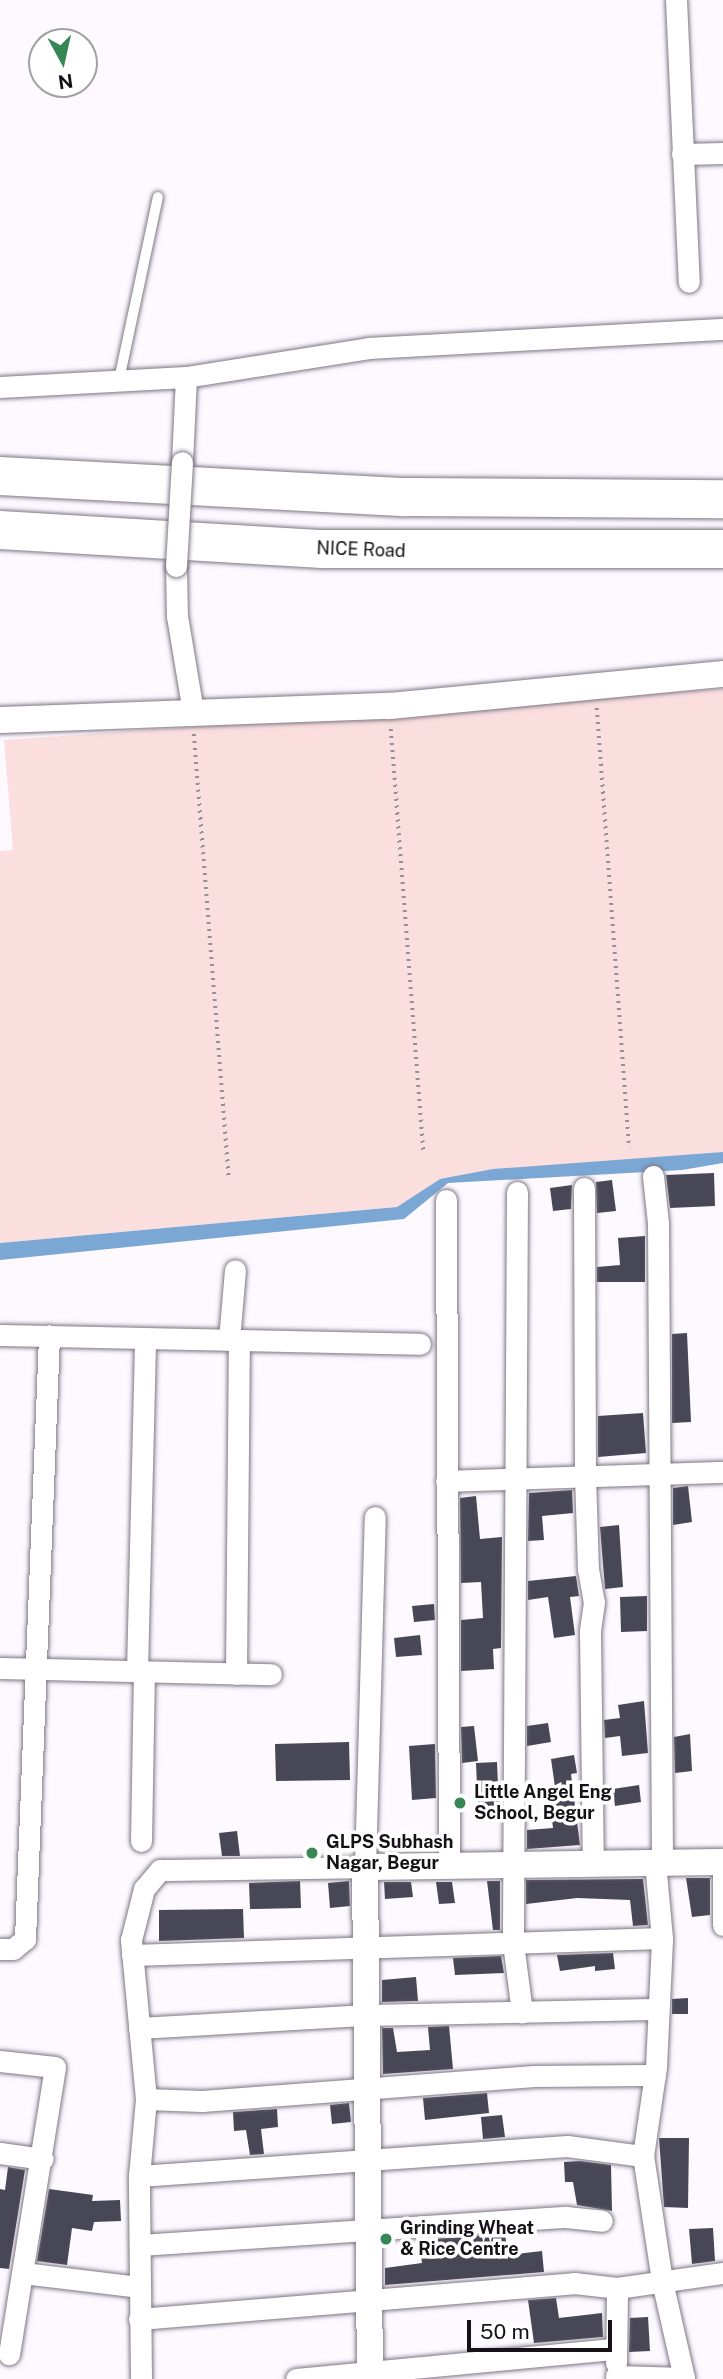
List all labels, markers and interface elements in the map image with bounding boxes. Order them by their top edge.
north arrow [28,28,98,98]
text: N [57,70,75,94]
street label: NICE Road [316,538,406,562]
place label: Little Angel Eng School, Begur [474,1782,612,1825]
marker: Little Angel Eng School, Begur [452,1795,468,1811]
place label: GLPS Subhash Nagar, Begur [326,1832,453,1874]
marker: GLPS Subhash Nagar, Begur [304,1845,320,1861]
place label: Grinding Wheat & Rice Centre [400,2218,534,2260]
marker: Grinding Wheat & Rice Centre [378,2231,394,2247]
scale bar [471,2306,616,2350]
text: 50 m [480,2319,530,2344]

